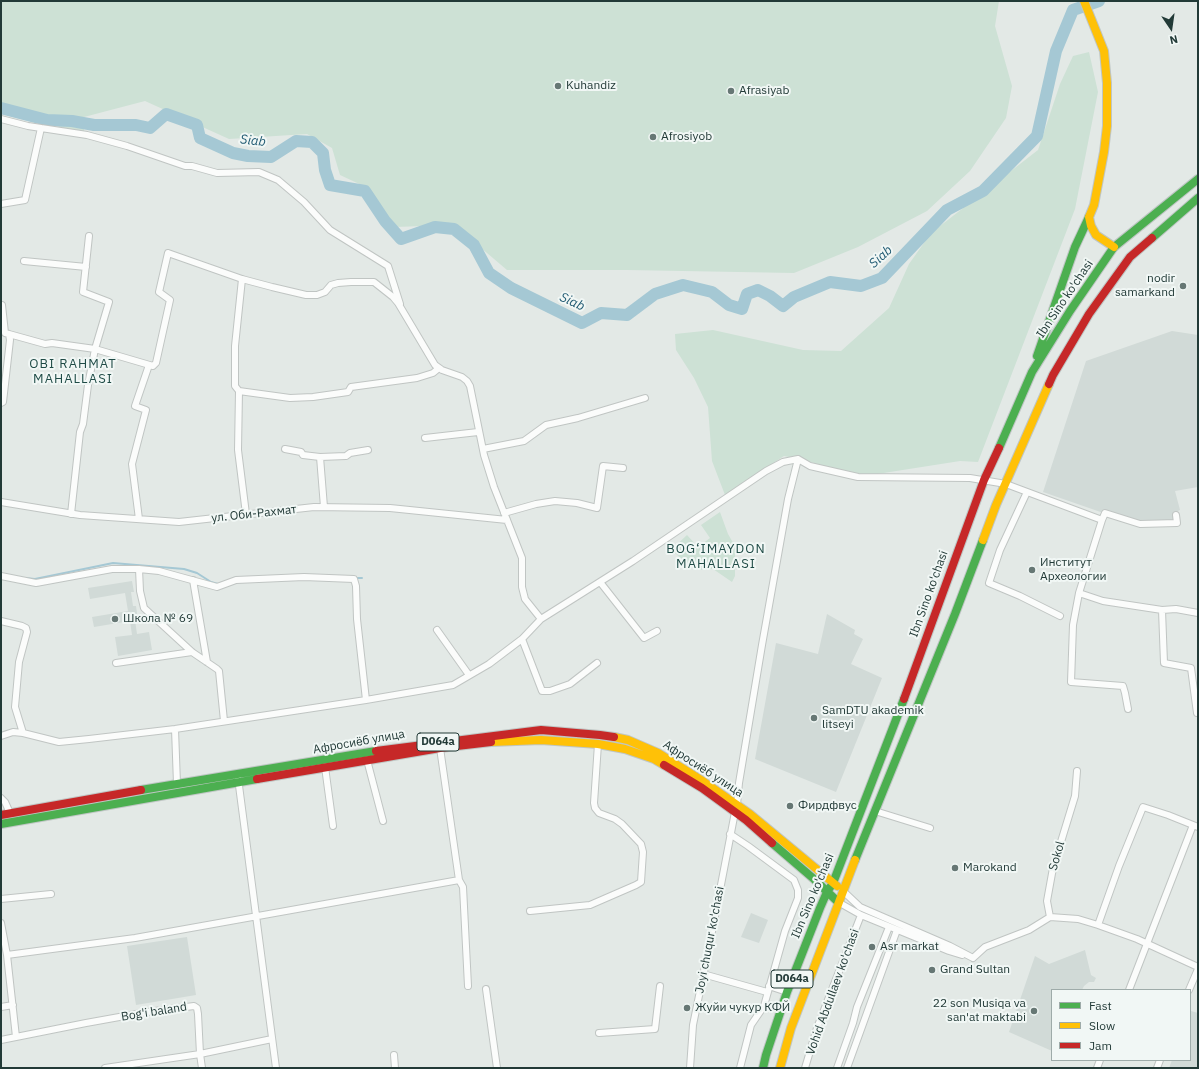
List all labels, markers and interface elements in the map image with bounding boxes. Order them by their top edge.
north arrow [1151,8,1191,48]
text: N [1168,32,1179,47]
place label: Kuhandiz [566,79,616,93]
marker: Kuhandiz [553,81,563,91]
place label: Afrasiyab [739,84,789,98]
marker: Afrasiyab [726,86,736,96]
place label: Afrosiyob [661,130,712,144]
water label: Siab [239,132,267,150]
marker: Afrosiyob [648,132,658,142]
water label: Siab [866,243,896,271]
street label: Ibn Sino ko'chasi [1034,257,1096,341]
place label: nodir samarkand [1115,272,1175,300]
marker: nodir samarkand [1178,281,1188,291]
water label: Siab [557,289,587,315]
district label: OBI RAHMAT MAHALLASI [29,356,117,387]
street label: ул. Оби-Рахмат [211,502,297,526]
district label: BOG‘IMAYDON MAHALLASI [666,541,766,572]
street label: Ibn Sino ko'chasi [907,549,951,639]
place label: Институт Археологии [1040,556,1107,584]
marker: Институт Археологии [1027,565,1037,575]
place label: Школа № 69 [123,612,193,626]
marker: Школа № 69 [110,614,120,624]
place label: SamDTU akademik litseyi [822,704,924,732]
marker: SamDTU akademik litseyi [809,713,819,723]
street label: Афросиёб улица [312,727,406,757]
road number: D064a [417,733,459,751]
street label: Афросиёб улица [660,738,746,800]
place label: Фирдфвус [798,799,857,813]
marker: Фирдфвус [785,801,795,811]
street label: Sokol [1046,840,1068,872]
street label: Ibn Sino ko'chasi [789,851,837,941]
place label: Marokand [963,861,1017,875]
marker: Marokand [950,863,960,873]
street label: Joyi chuqur ko'chasi [693,885,727,995]
street label: Vohid Abdullaev ko'chasi [803,927,863,1057]
place label: Asr markat [880,940,939,954]
marker: Asr markat [867,942,877,952]
place label: Grand Sultan [940,963,1010,977]
marker: Grand Sultan [927,965,937,975]
road number: D064a [771,970,813,988]
legend [1051,989,1191,1061]
place label: 22 son Musiqa va san'at maktabi [933,997,1026,1025]
text: Fast [1089,998,1112,1013]
street label: Bog'i baland [120,1000,188,1024]
place label: Жуйи чукур КФЙ [695,1001,790,1015]
marker: Жуйи чукур КФЙ [682,1003,692,1013]
marker: 22 son Musiqa va san'at maktabi [1029,1006,1039,1016]
text: Slow [1089,1018,1115,1033]
text: Jam [1089,1038,1112,1053]

